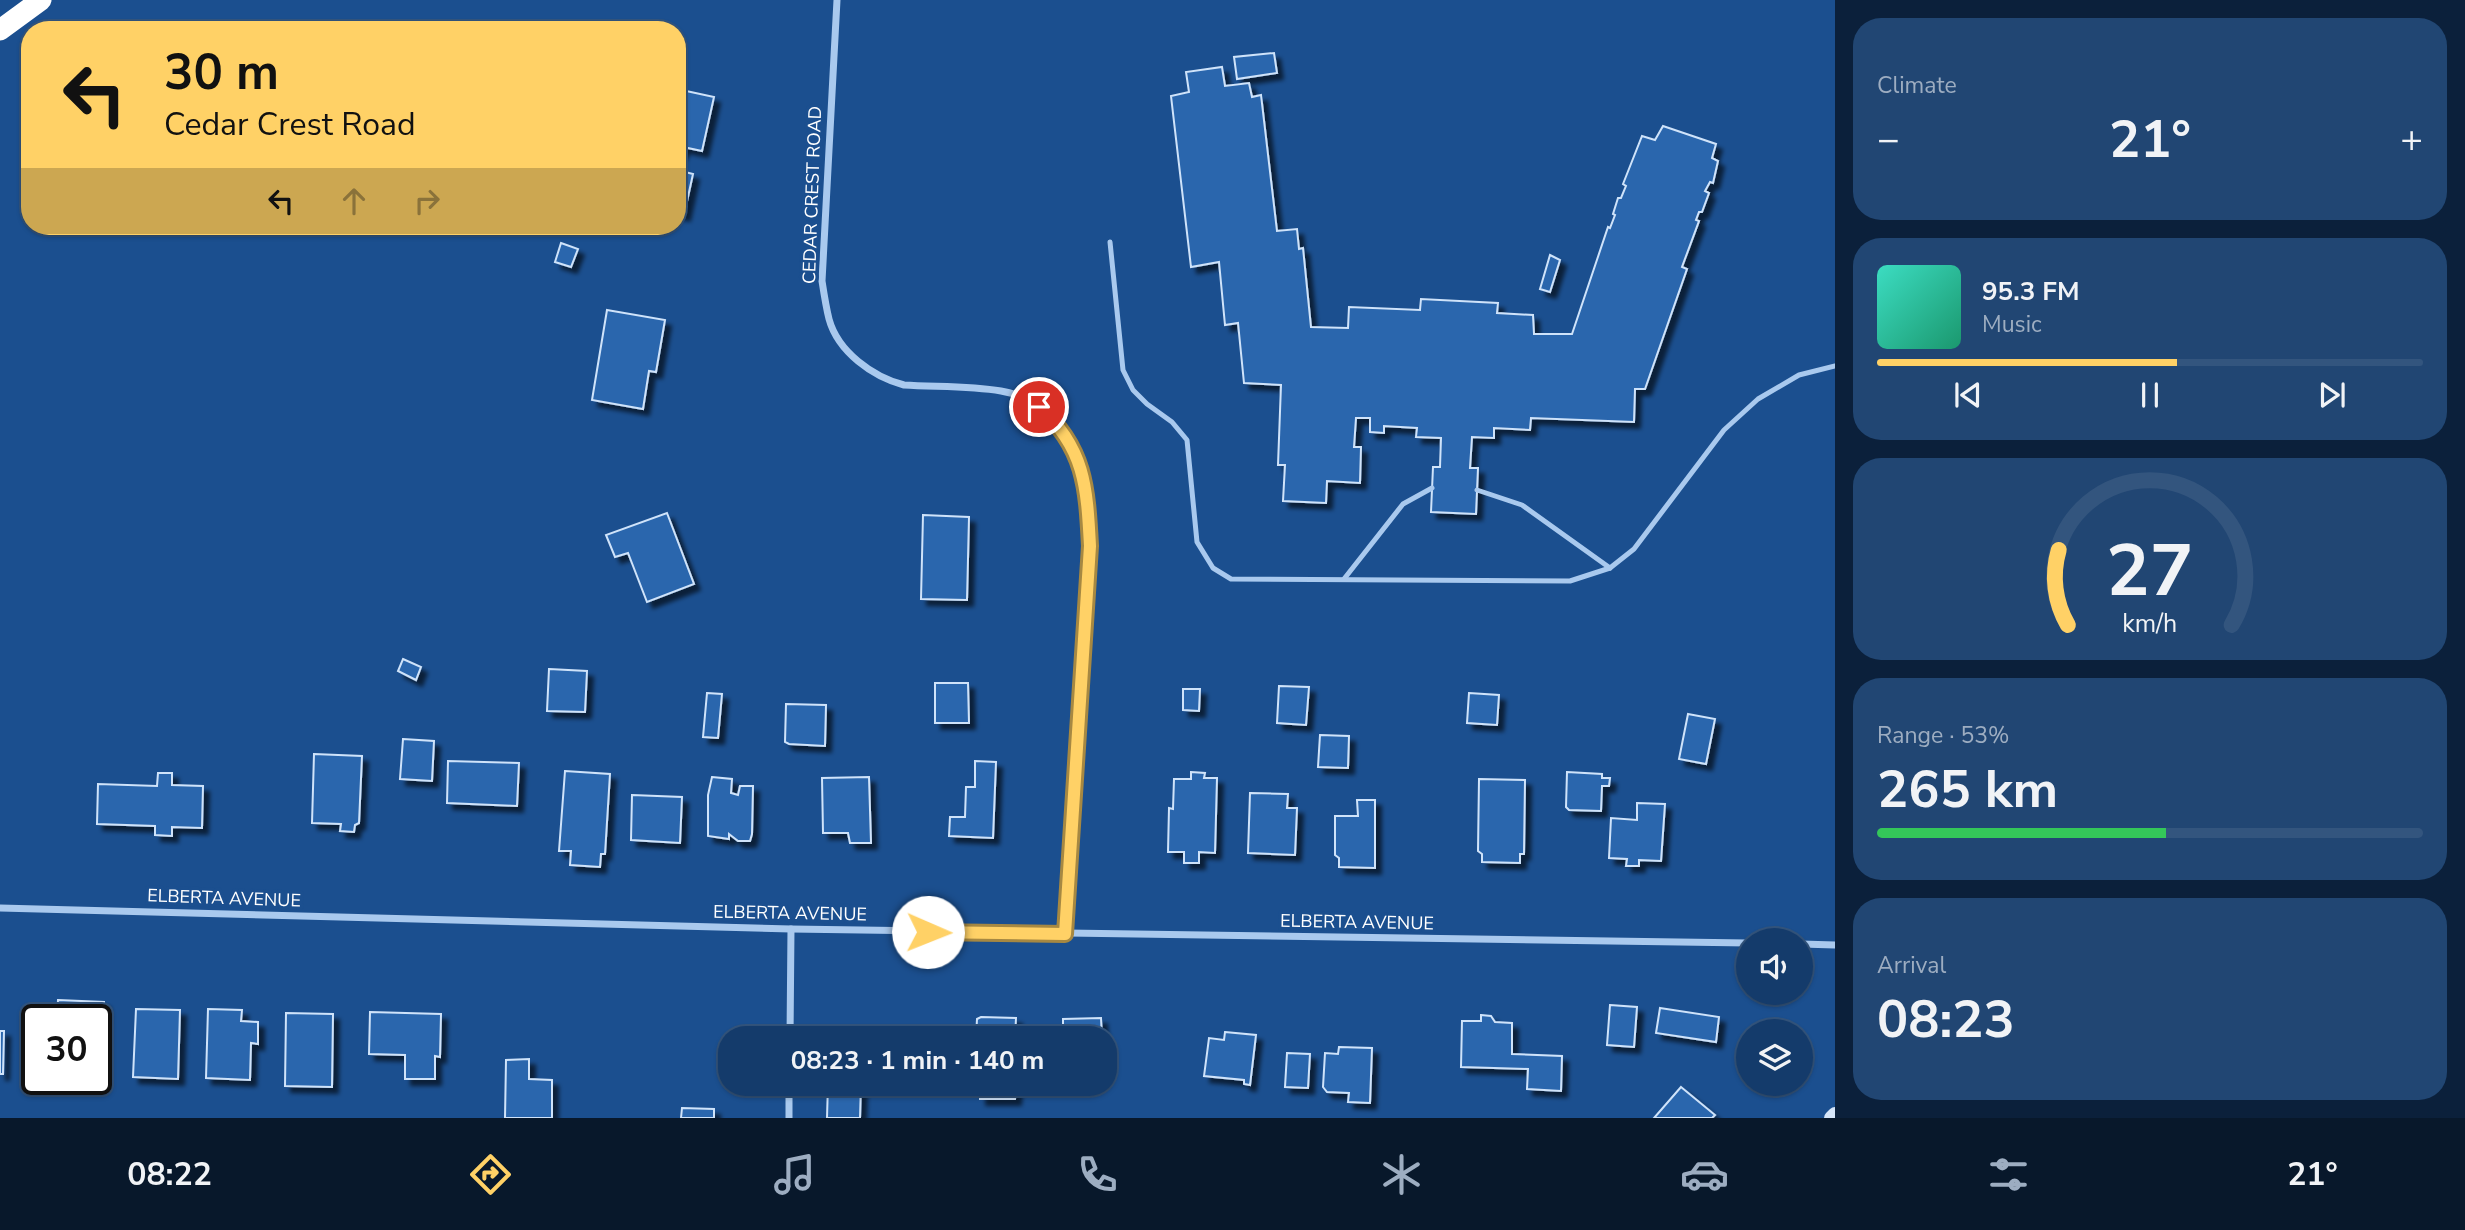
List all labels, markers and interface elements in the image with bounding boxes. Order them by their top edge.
text: 30 m [164,39,279,106]
icon: left [49,49,140,140]
text: Climate [1877,70,1957,101]
text: Cedar Crest Road [164,103,416,146]
text: 21° [2109,104,2191,175]
street label: CEDAR CREST ROAD [797,105,827,285]
text: − [1877,114,1900,165]
text: + [2400,114,2423,165]
icon: left [262,182,300,220]
icon: ahead [335,182,373,220]
icon: right [408,182,446,220]
text: 95.3 FM [1982,274,2079,309]
text: Music [1982,309,2042,340]
icon: previous [1949,376,1987,414]
icon: pause [2131,376,2169,414]
icon: next [2313,376,2351,414]
pin [1009,377,1069,437]
icon: arrive [1020,388,1058,426]
text: 27 [2106,521,2194,621]
text: km/h [2122,607,2178,641]
text: Range · 53% [1877,720,2009,751]
text: 265 km [1877,754,2058,825]
street label: ELBERTA AVENUE [147,883,301,913]
position arrow [891,895,965,969]
street label: ELBERTA AVENUE [713,900,867,926]
street label: ELBERTA AVENUE [1280,909,1434,935]
map controls [1736,928,1813,1096]
button: sound [1736,928,1813,1005]
text: Arrival [1877,950,1946,981]
text: 08:23 [1877,984,2015,1055]
speed limit sign: 30 [21,1004,112,1095]
button: layers [1736,1019,1813,1096]
text: 08:23 · 1 min · 140 m [791,1043,1044,1078]
icon: directions [466,1150,515,1199]
icon: music [770,1150,819,1199]
icon: phone [1073,1150,1122,1199]
icon: climate [1377,1150,1426,1199]
icon: car [1680,1150,1729,1199]
icon: filters [1984,1150,2033,1199]
text: 08:22 [127,1153,212,1196]
text: 21° [2287,1153,2338,1196]

